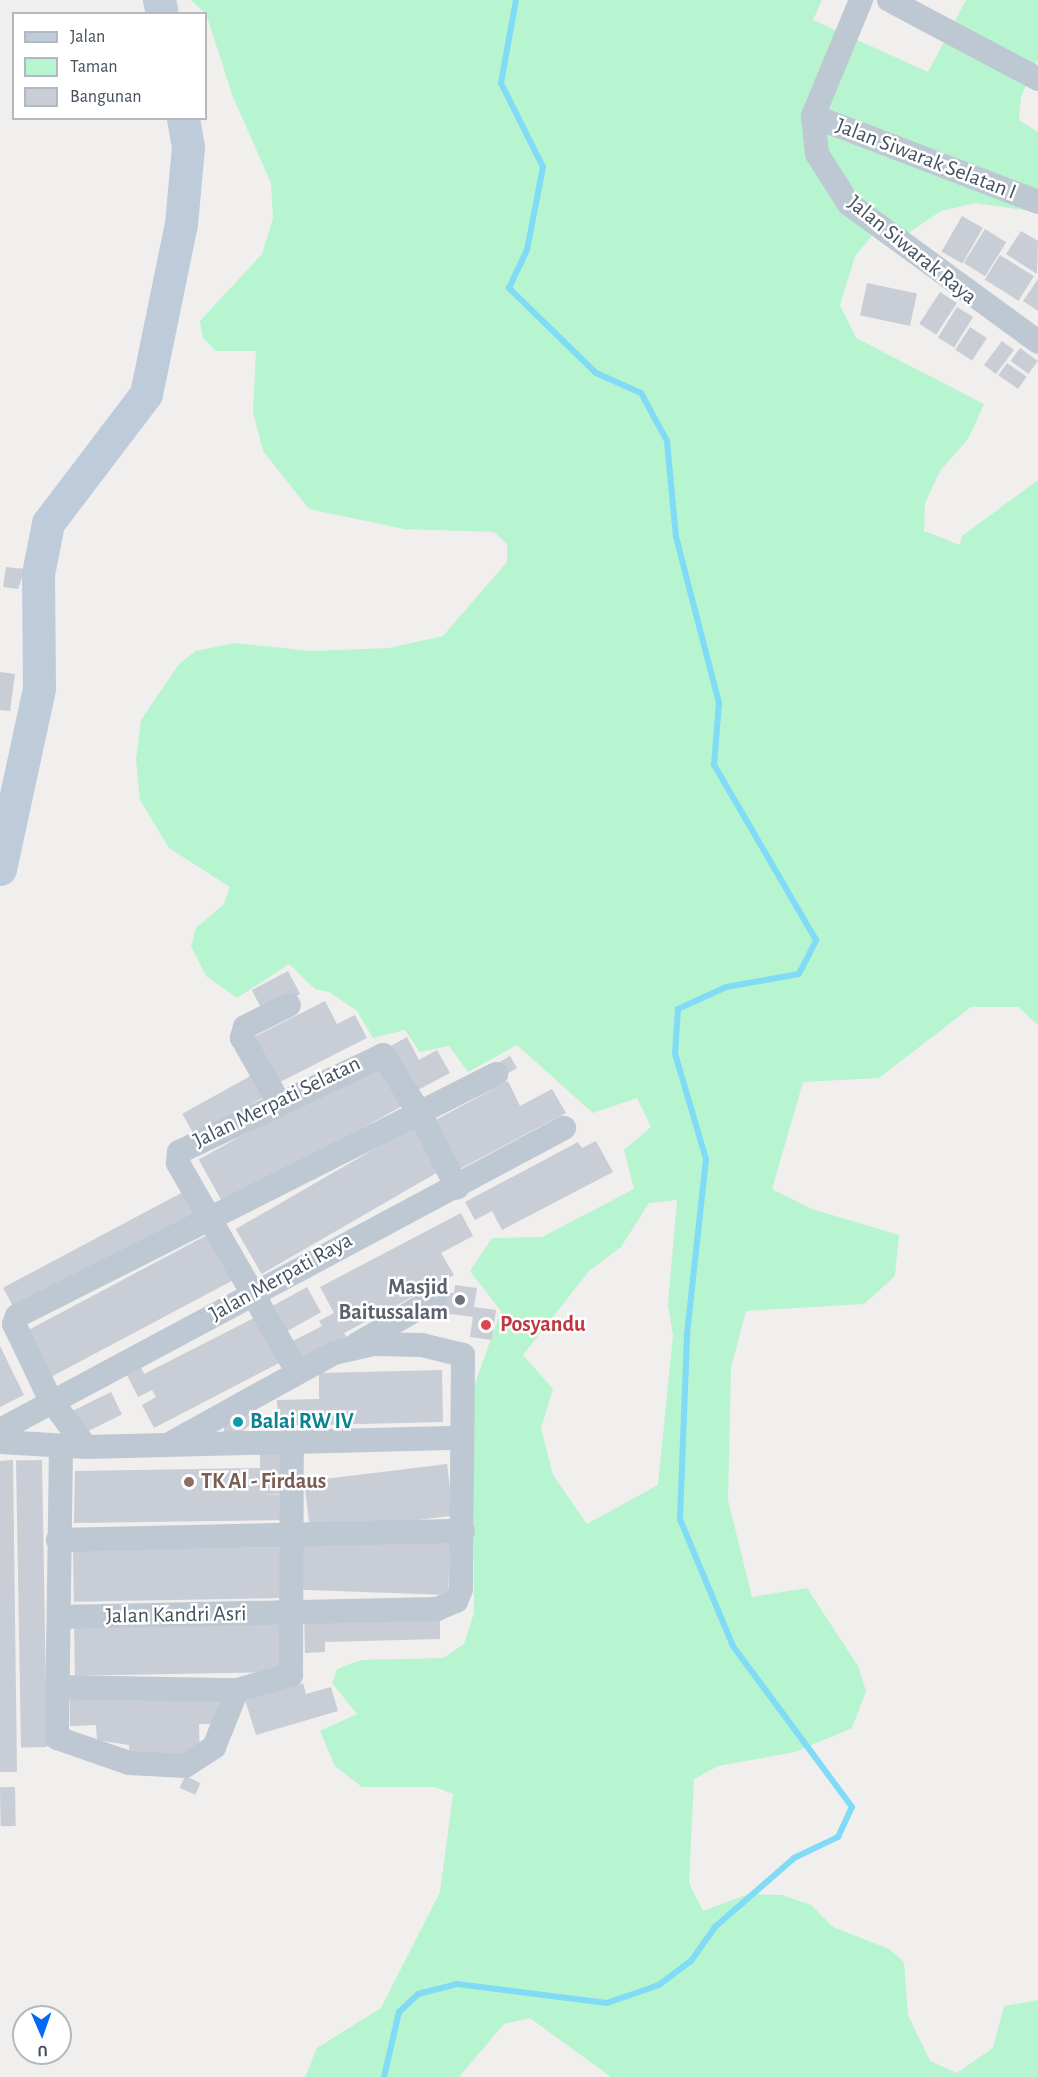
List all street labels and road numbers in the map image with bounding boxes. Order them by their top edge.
street label: Jalan Siwarak Selatan I [832,112,1020,206]
street label: Jalan Siwarak Raya [842,190,982,310]
street label: Jalan Merpati Selatan [189,1050,365,1154]
street label: Jalan Merpati Raya [205,1227,357,1327]
street label: Jalan Kandri Asri [105,1601,247,1629]

